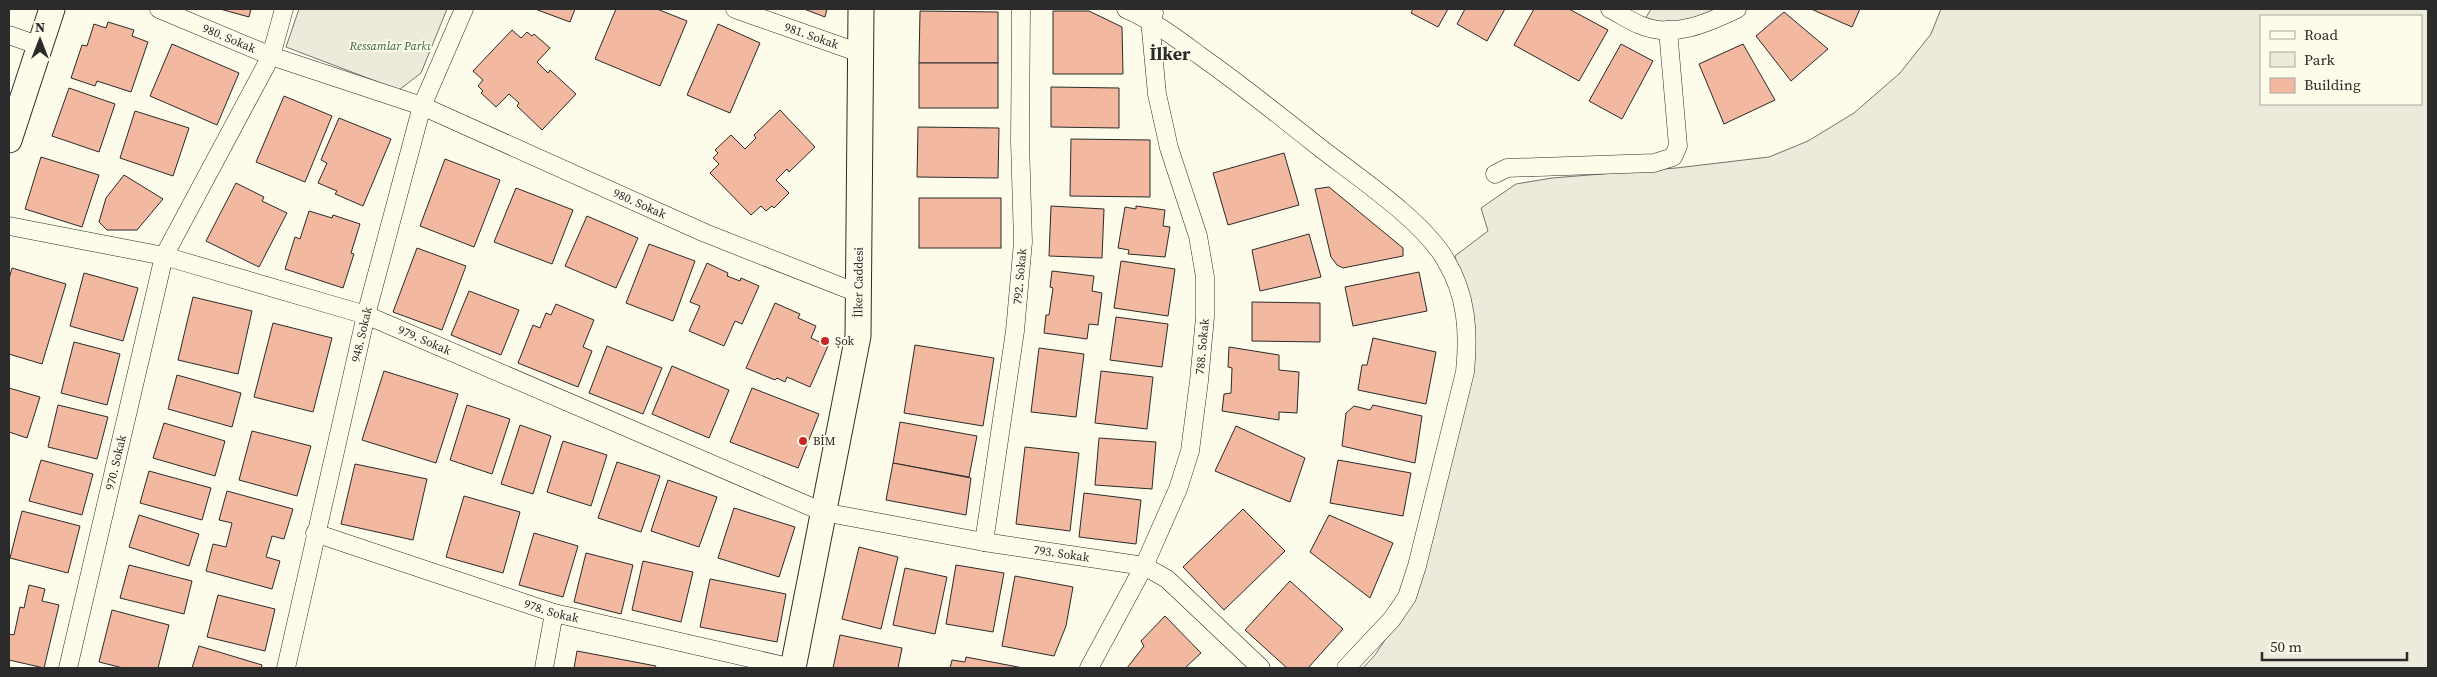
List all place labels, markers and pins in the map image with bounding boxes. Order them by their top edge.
place label: Şok [835,333,855,349]
marker: Şok [819,335,831,347]
place label: BİM [813,433,836,449]
marker: BİM [797,435,809,447]

